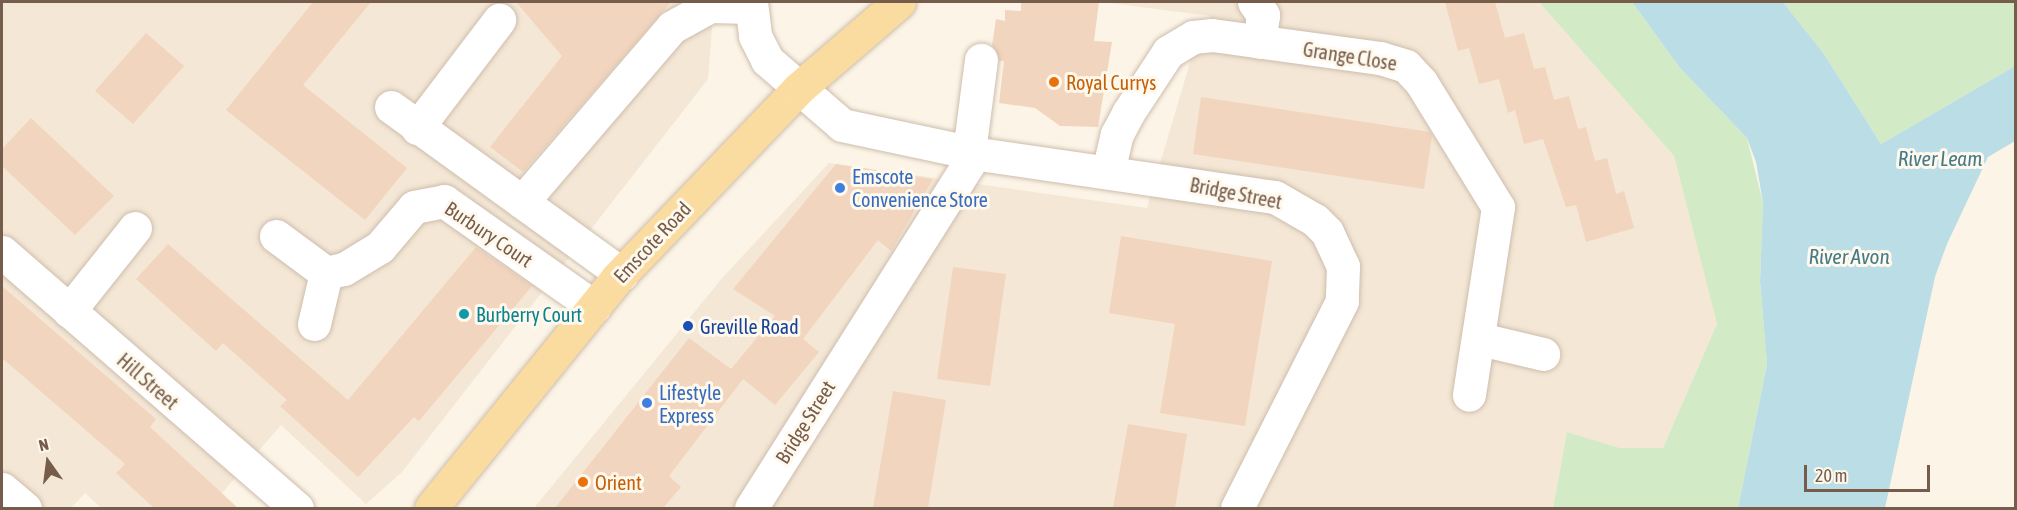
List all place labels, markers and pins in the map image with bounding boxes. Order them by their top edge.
place label: Royal Currys [1066,70,1156,94]
marker: Royal Currys [1047,75,1061,89]
place label: Emscote Convenience Store [852,164,988,211]
marker: Emscote Convenience Store [833,181,847,195]
place label: Burberry Court [476,302,582,326]
marker: Burberry Court [457,307,471,321]
place label: Greville Road [700,314,799,338]
marker: Greville Road [681,319,695,333]
place label: Lifestyle Express [659,380,721,427]
marker: Lifestyle Express [640,396,654,410]
place label: Orient [595,470,642,494]
marker: Orient [576,475,590,489]

